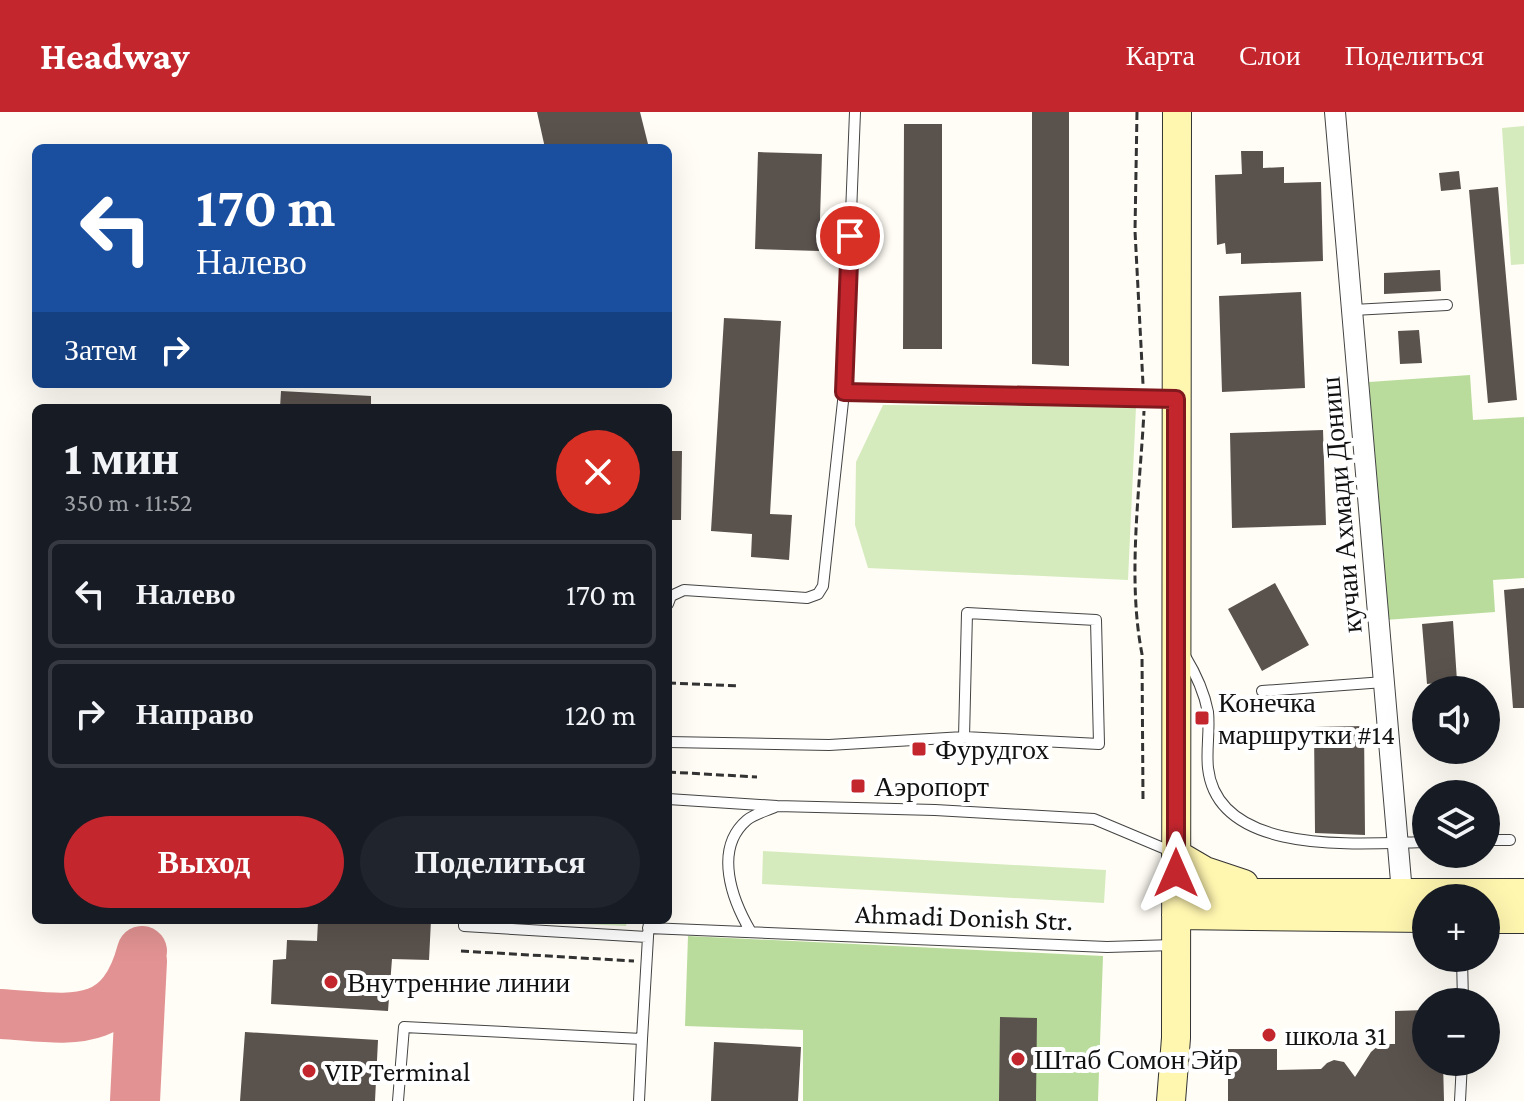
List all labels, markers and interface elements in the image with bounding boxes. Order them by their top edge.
text: Headway [40,35,190,77]
text: Карта [1126,40,1195,71]
text: Слои [1239,40,1301,71]
text: Поделиться [1345,40,1484,71]
icon: left [64,176,168,280]
text: 170 m [196,176,335,238]
pin [816,202,884,270]
icon: arrive [828,214,872,258]
text: Налево [196,242,307,282]
icon: right [153,328,197,372]
text: Затем [64,333,137,366]
street label: кучаи Ахмади Дониш [1314,375,1368,634]
button: close [556,430,640,514]
text: 1 мин [64,431,179,484]
text: 350 m · 11:52 [64,488,192,517]
icon: left [68,572,112,616]
text: Налево [136,577,236,610]
text: 170 m [566,578,636,611]
map controls [1412,676,1500,1076]
button: sound [1412,676,1500,764]
place label: Конечка маршрутки #14 [1218,687,1395,750]
icon: right [68,692,112,736]
text: Направо [136,697,254,730]
text: 120 m [565,698,636,731]
marker: Конечка маршрутки #14 [1193,709,1211,727]
place label: Фурудгох [935,734,1049,765]
marker: Фурудгох [910,740,928,758]
place label: Аэропорт [874,771,989,802]
marker: Аэропорт [849,777,867,795]
button: layers [1412,780,1500,868]
button: Выход [64,816,344,908]
button: Поделиться [360,816,640,908]
position arrow [1134,831,1218,915]
button: + [1412,884,1500,972]
street label: Ahmadi Donish Str. [854,898,1074,936]
place label: Внутренние линии [347,967,570,998]
marker: Внутренние линии [322,973,340,991]
button: − [1412,988,1500,1076]
place label: школа 31 [1285,1020,1387,1051]
marker: школа 31 [1260,1026,1278,1044]
place label: Штаб Сомон Эйр [1034,1044,1238,1075]
marker: Штаб Сомон Эйр [1009,1050,1027,1068]
place label: VIP Terminal [325,1056,470,1087]
marker: VIP Terminal [300,1062,318,1080]

